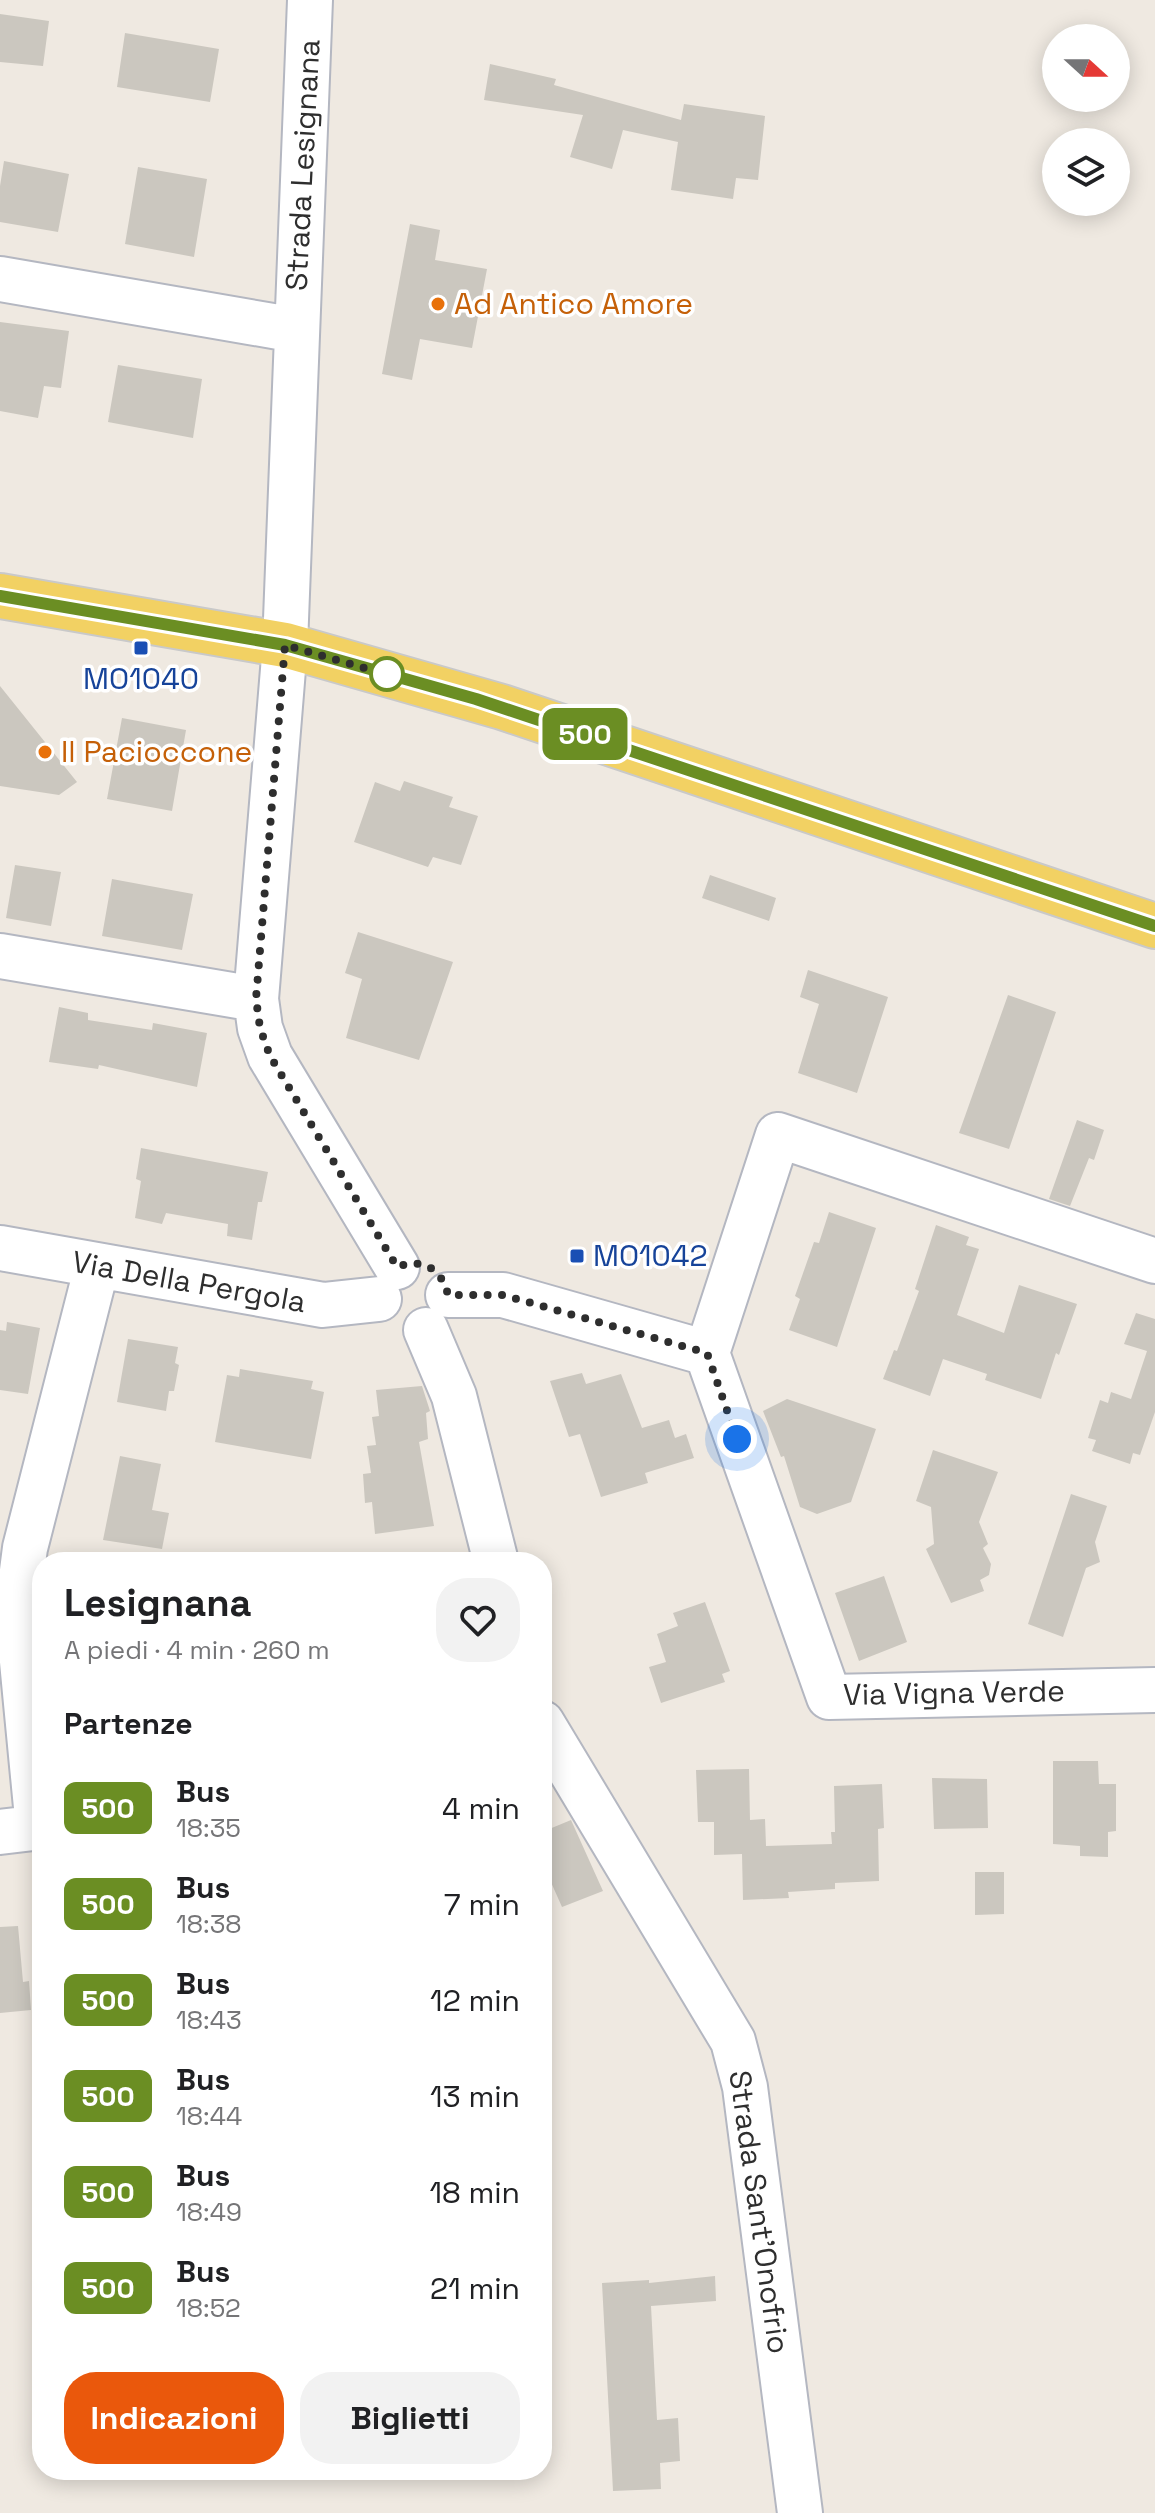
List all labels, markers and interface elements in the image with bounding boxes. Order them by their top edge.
north arrow [1042,24,1130,112]
map controls [1042,24,1130,216]
street label: Strada Lesignana [276,38,329,292]
button: layers [1042,128,1130,216]
place label: Ad Antico Amore [454,284,693,323]
marker: Ad Antico Amore [429,295,447,313]
marker: MO1040 [132,639,150,657]
unlabelled marker [370,657,404,691]
place label: MO1040 [83,659,199,698]
line badge: 500 [539,708,631,760]
text: 500 [558,716,612,752]
place label: Il Pacioccone [61,732,252,771]
marker: Il Pacioccone [36,743,54,761]
place label: MO1042 [593,1236,708,1275]
street label: Via Della Pergola [69,1242,309,1321]
marker: MO1042 [568,1247,586,1265]
your location [717,1419,757,1459]
button: heart [436,1578,520,1662]
text: Lesignana [64,1579,252,1627]
text: A piedi · 4 min · 260 m [64,1633,330,1667]
street label: Via Vigna Verde [843,1671,1065,1714]
text: Partenze [64,1704,193,1743]
text: Bus [176,1772,230,1811]
text: 4 min [442,1789,520,1828]
text: 500 [81,1790,135,1826]
text: 18:35 [176,1811,241,1845]
text: Bus [176,1868,230,1907]
text: 7 min [444,1885,520,1924]
text: 500 [81,1886,135,1922]
text: 18:38 [176,1907,242,1941]
text: Bus [176,1964,230,2003]
text: 12 min [430,1981,520,2020]
text: 500 [81,1982,135,2018]
text: 18:43 [176,2003,242,2037]
text: Bus [176,2060,230,2099]
street label: Strada Sant'Onofrio [720,2068,799,2356]
text: 13 min [430,2077,520,2116]
text: 500 [81,2078,135,2114]
text: 18:44 [176,2099,242,2133]
text: Bus [176,2156,230,2195]
text: 18 min [430,2173,520,2212]
text: 500 [81,2174,135,2210]
text: 18:49 [176,2195,242,2229]
text: Bus [176,2252,230,2291]
text: 21 min [430,2269,520,2308]
text: 500 [81,2270,135,2306]
text: 18:52 [176,2291,241,2325]
button: Indicazioni [64,2372,284,2464]
button: Biglietti [300,2372,520,2464]

